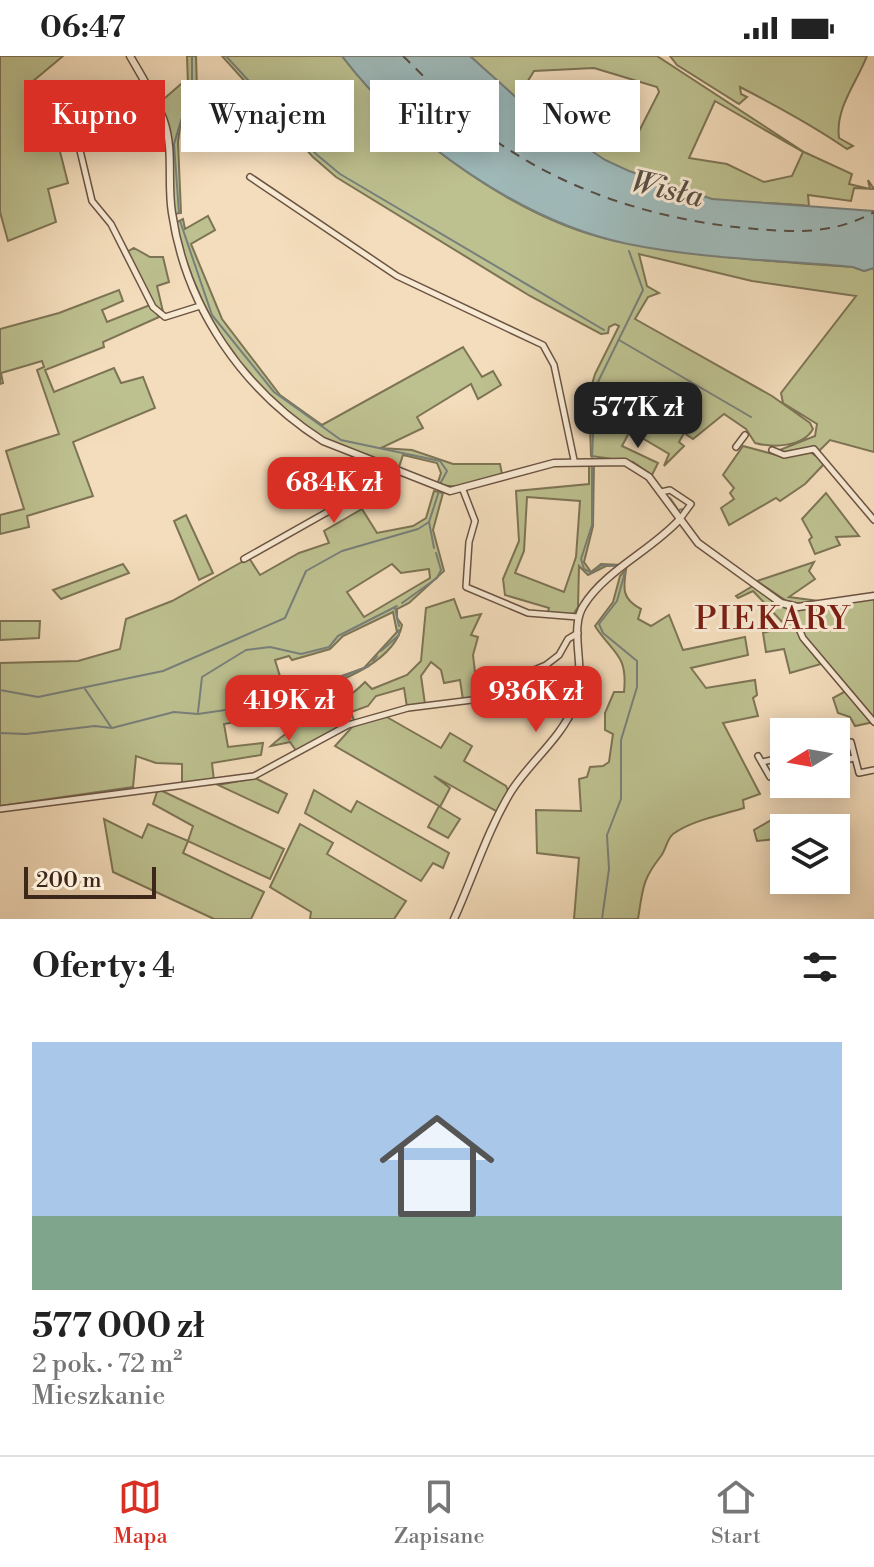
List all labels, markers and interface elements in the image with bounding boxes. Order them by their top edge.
text: 06:47 [40,9,125,47]
chip: Kupno [24,80,165,152]
chip: Wynajem [181,80,354,152]
chip: Filtry [370,80,499,152]
chip: Nowe [515,80,640,152]
water label: Wisła [627,163,707,217]
pin: 577K zł [564,382,712,450]
text: 577K zł [592,392,684,424]
pin: 684K zł [260,457,408,525]
text: 684K zł [286,467,382,499]
district label: PIEKARY [695,599,851,639]
pin: 936K zł [462,666,610,734]
pin: 419K zł [215,675,363,743]
text: 936K zł [489,676,583,708]
text: 419K zł [243,685,335,717]
north arrow [770,718,850,798]
map controls [770,718,850,894]
button: layers [770,814,850,894]
scale bar [24,863,156,899]
text: 200 m [36,867,102,894]
icon: filters [798,945,842,989]
text: Oferty: 4 [32,946,175,988]
icon: home [365,1094,509,1238]
text: 577 000 zł [32,1306,204,1348]
text: 2 pok. · 72 m² [32,1348,182,1380]
text: Mieszkanie [32,1380,165,1412]
tab: Mapa [113,1475,168,1550]
tab: Zapisane [394,1475,485,1550]
tab: Start [711,1475,761,1550]

